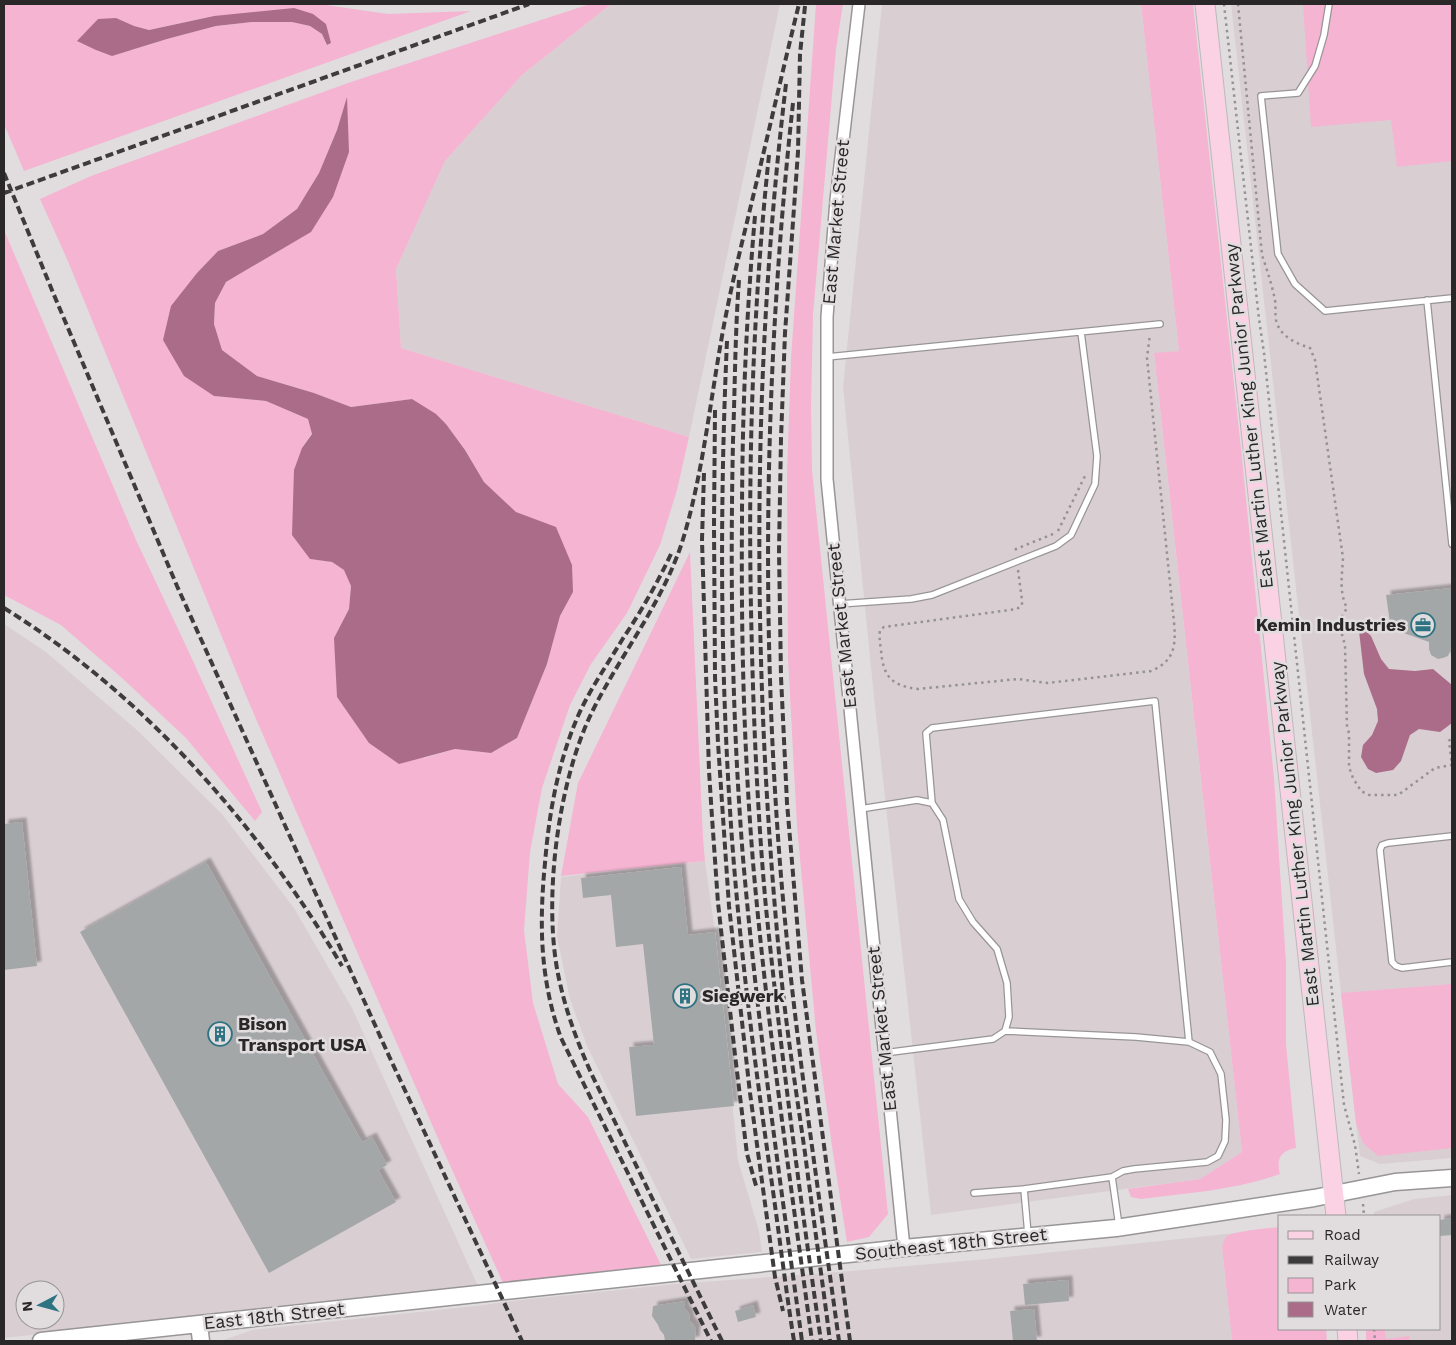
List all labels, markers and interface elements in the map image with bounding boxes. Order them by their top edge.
street label: East Market Street [818,138,853,305]
street label: East Martin Luther King Junior Parkway [1220,242,1277,590]
street label: East Market Street [822,542,861,709]
office icon: Kemin Industries [1410,612,1436,638]
place label: Kemin Industries [1256,614,1406,635]
street label: East Martin Luther King Junior Parkway [1266,660,1323,1008]
street label: East Market Street [862,945,901,1112]
building icon: Siegwerk [672,983,698,1009]
place label: Siegwerk [702,985,785,1006]
place label: Bison Transport USA [238,1013,367,1055]
building icon: Bison Transport USA [207,1021,233,1047]
legend [1278,1215,1441,1330]
street label: Southeast 18th Street [854,1223,1048,1264]
text: Road [1324,1226,1361,1244]
text: Railway [1324,1251,1379,1269]
text: Park [1324,1276,1357,1294]
north arrow [15,1280,65,1330]
street label: East 18th Street [202,1298,346,1333]
text: N [19,1300,36,1312]
text: Water [1324,1301,1367,1319]

